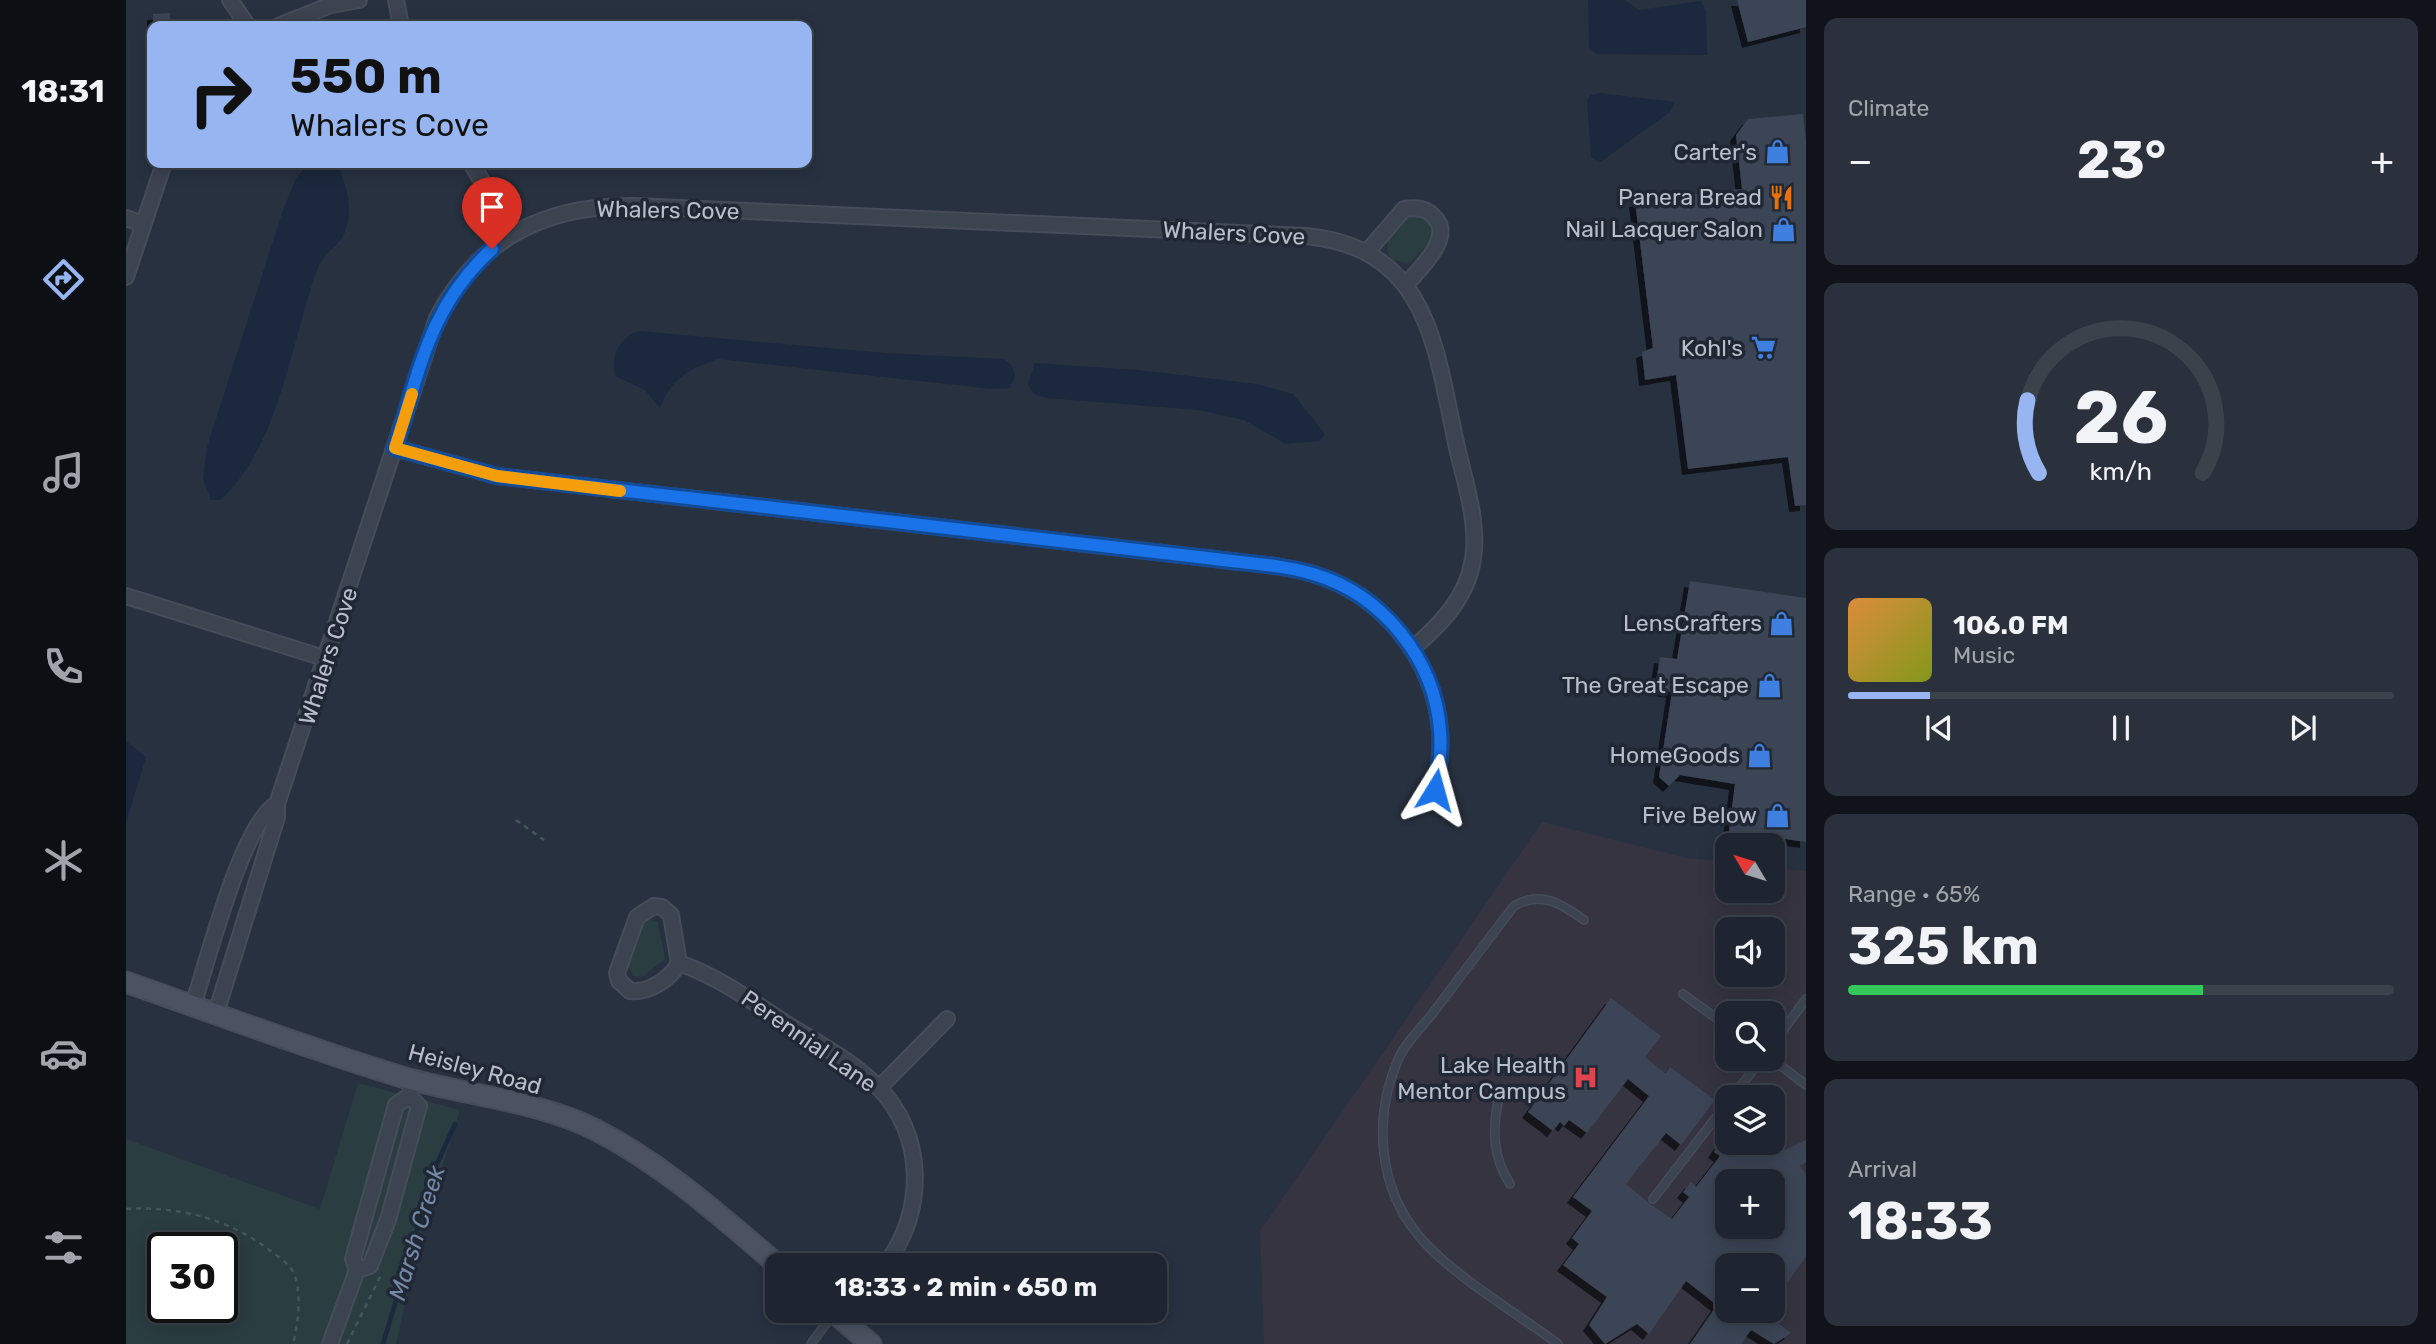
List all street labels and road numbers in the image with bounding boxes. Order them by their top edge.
street label: Whalers Cove [596,195,740,225]
street label: Whalers Cove [1162,215,1306,251]
street label: Whalers Cove [293,584,363,728]
street label: Perennial Lane [736,984,882,1098]
street label: Heisley Road [405,1038,545,1100]

